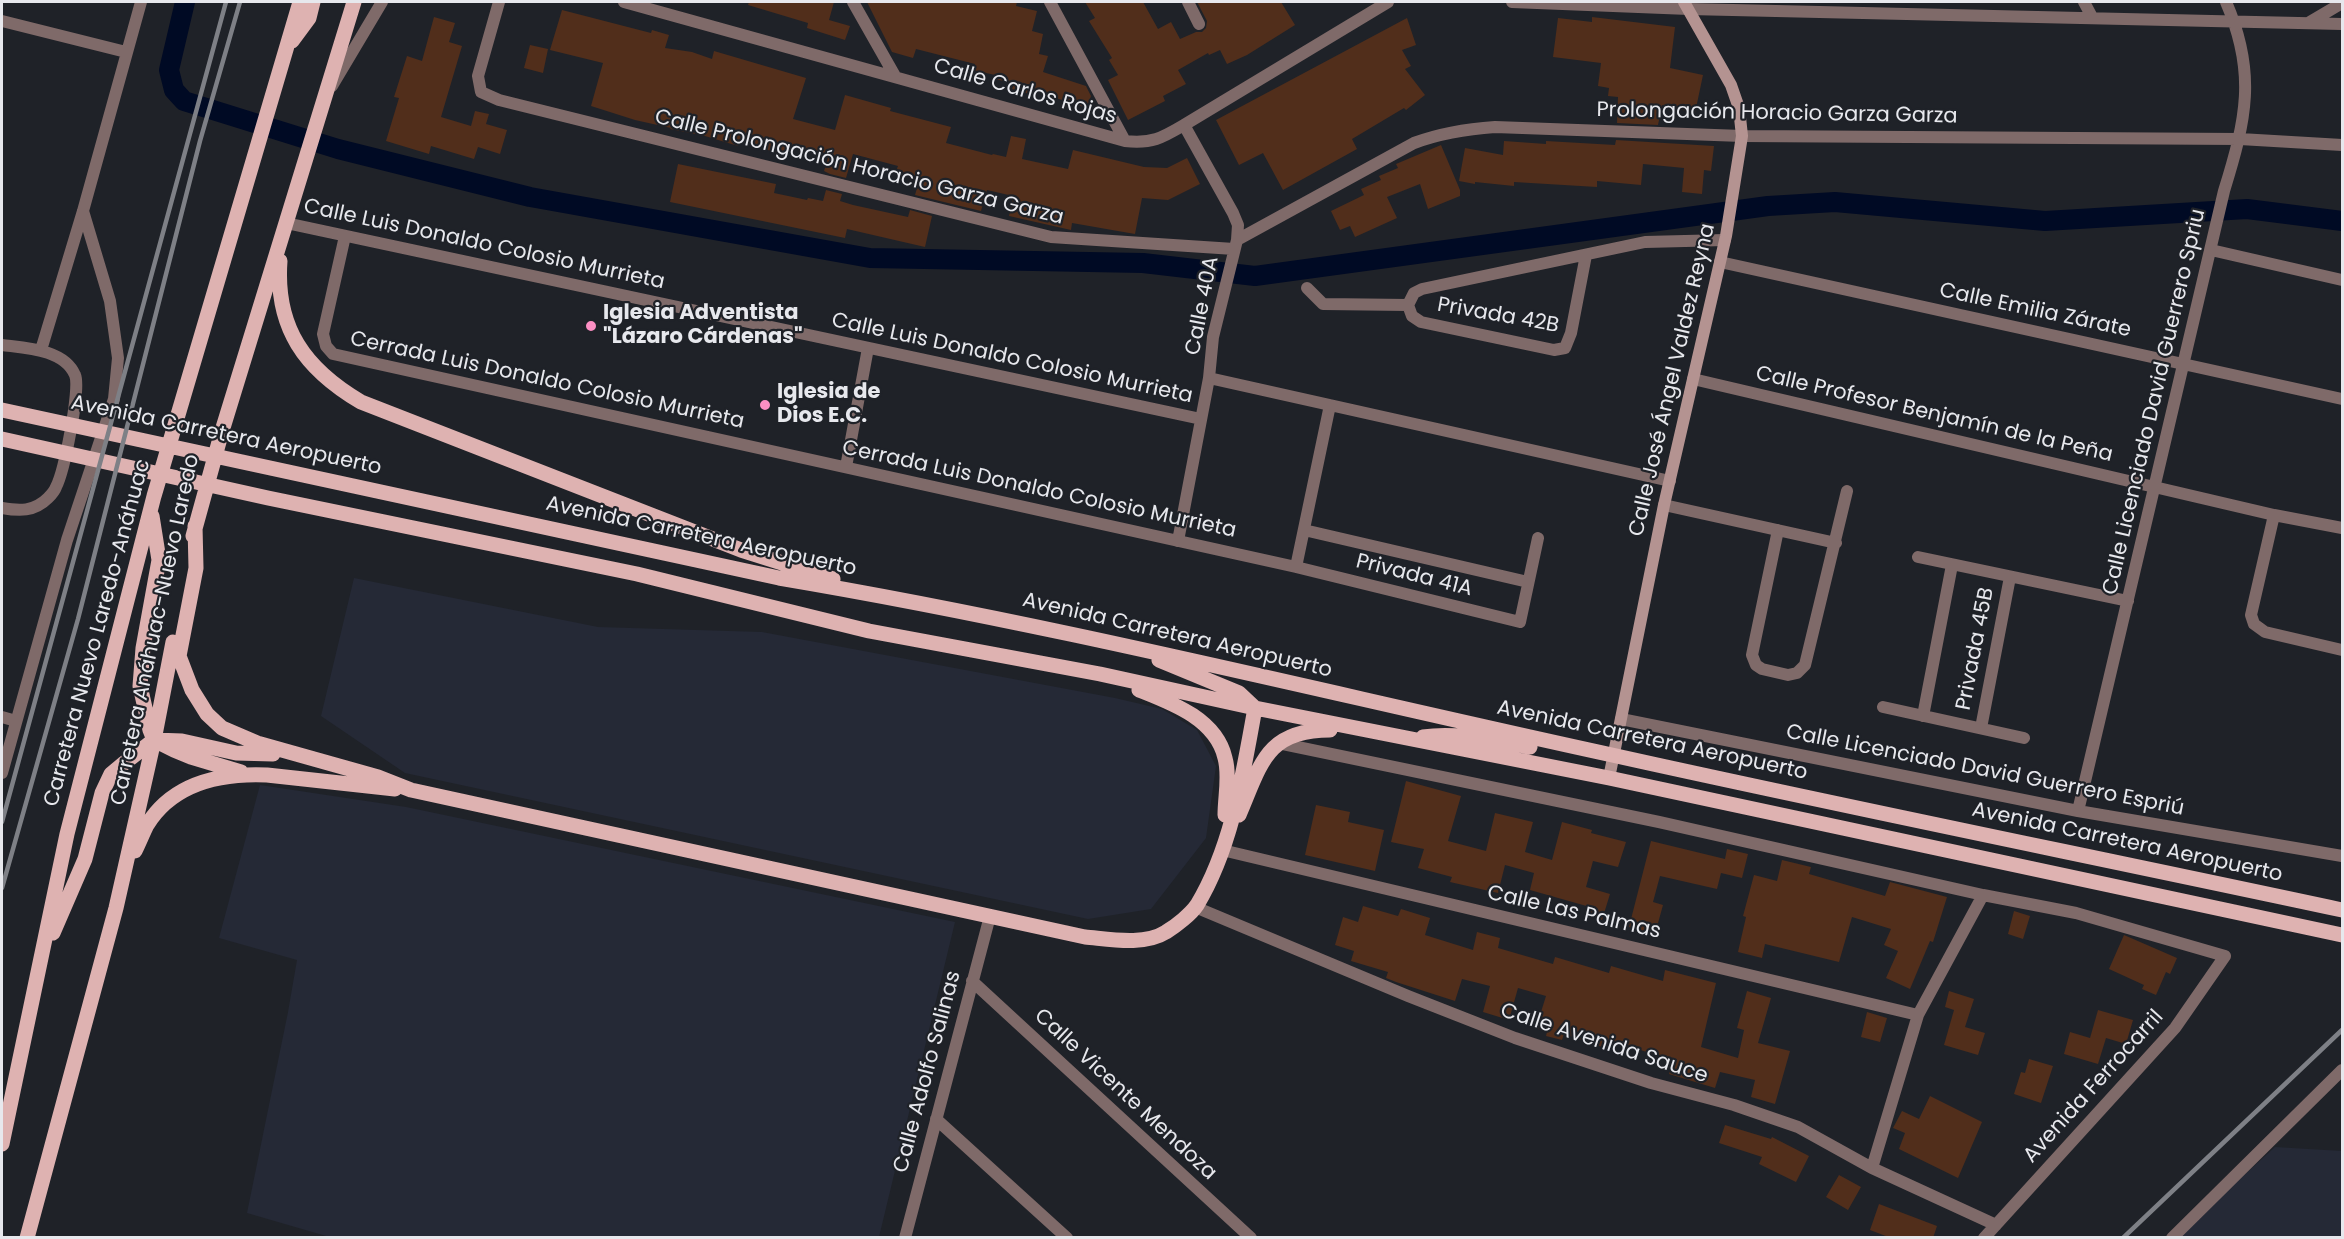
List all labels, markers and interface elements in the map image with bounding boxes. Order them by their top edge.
street label: Calle Carlos Rojas [931,54,1119,130]
street label: Prolongación Horacio Garza Garza [1596,98,1958,130]
street label: Calle Prolongación Horacio Garza Garza [652,105,1066,231]
street label: Calle Luis Donaldo Colosio Murrieta [301,194,667,296]
street label: Calle Licenciado David Guerrero Spriu [2098,207,2212,597]
street label: Calle José Ángel Valdez Reyna [1625,221,1721,539]
street label: Calle 40A [1181,255,1225,357]
street label: Calle Emilia Zárate [1937,278,2133,344]
street label: Privada 42B [1435,293,1561,339]
place label: Iglesia Adventista "Lázaro Cárdenas" [603,301,803,351]
street label: Calle Luis Donaldo Colosio Murrieta [829,308,1195,410]
marker: Iglesia Adventista "Lázaro Cárdenas" [584,319,598,333]
street label: Cerrada Luis Donaldo Colosio Murrieta [348,327,746,435]
street label: Calle Profesor Benjamín de la Peña [1753,362,2115,468]
place label: Iglesia de Dios E.C. [777,380,880,430]
street label: Avenida Carretera Aeropuerto [68,391,384,481]
marker: Iglesia de Dios E.C. [758,398,772,412]
street label: Cerrada Luis Donaldo Colosio Murrieta [840,436,1238,544]
street label: Carretera Anáhuac-Nuevo Laredo [106,452,206,808]
street label: Carretera Nuevo Laredo-Anáhuac [39,457,157,809]
street label: Avenida Carretera Aeropuerto [543,492,859,582]
street label: Privada 41A [1353,549,1475,603]
street label: Privada 45B [1952,586,2000,712]
street label: Avenida Carretera Aeropuerto [1020,588,1334,684]
street label: Avenida Carretera Aeropuerto [1494,696,1810,786]
street label: Calle Licenciado David Guerrero Espriú [1784,720,2186,822]
street label: Avenida Carretera Aeropuerto [1969,798,2285,888]
street label: Calle Las Palmas [1485,881,1663,945]
street label: Calle Adolfo Salinas [889,968,967,1176]
street label: Calle Avenida Sauce [1497,999,1711,1089]
street label: Calle Vicente Mendoza [1029,1004,1221,1186]
street label: Avenida Ferrocarril [2019,1005,2169,1169]

